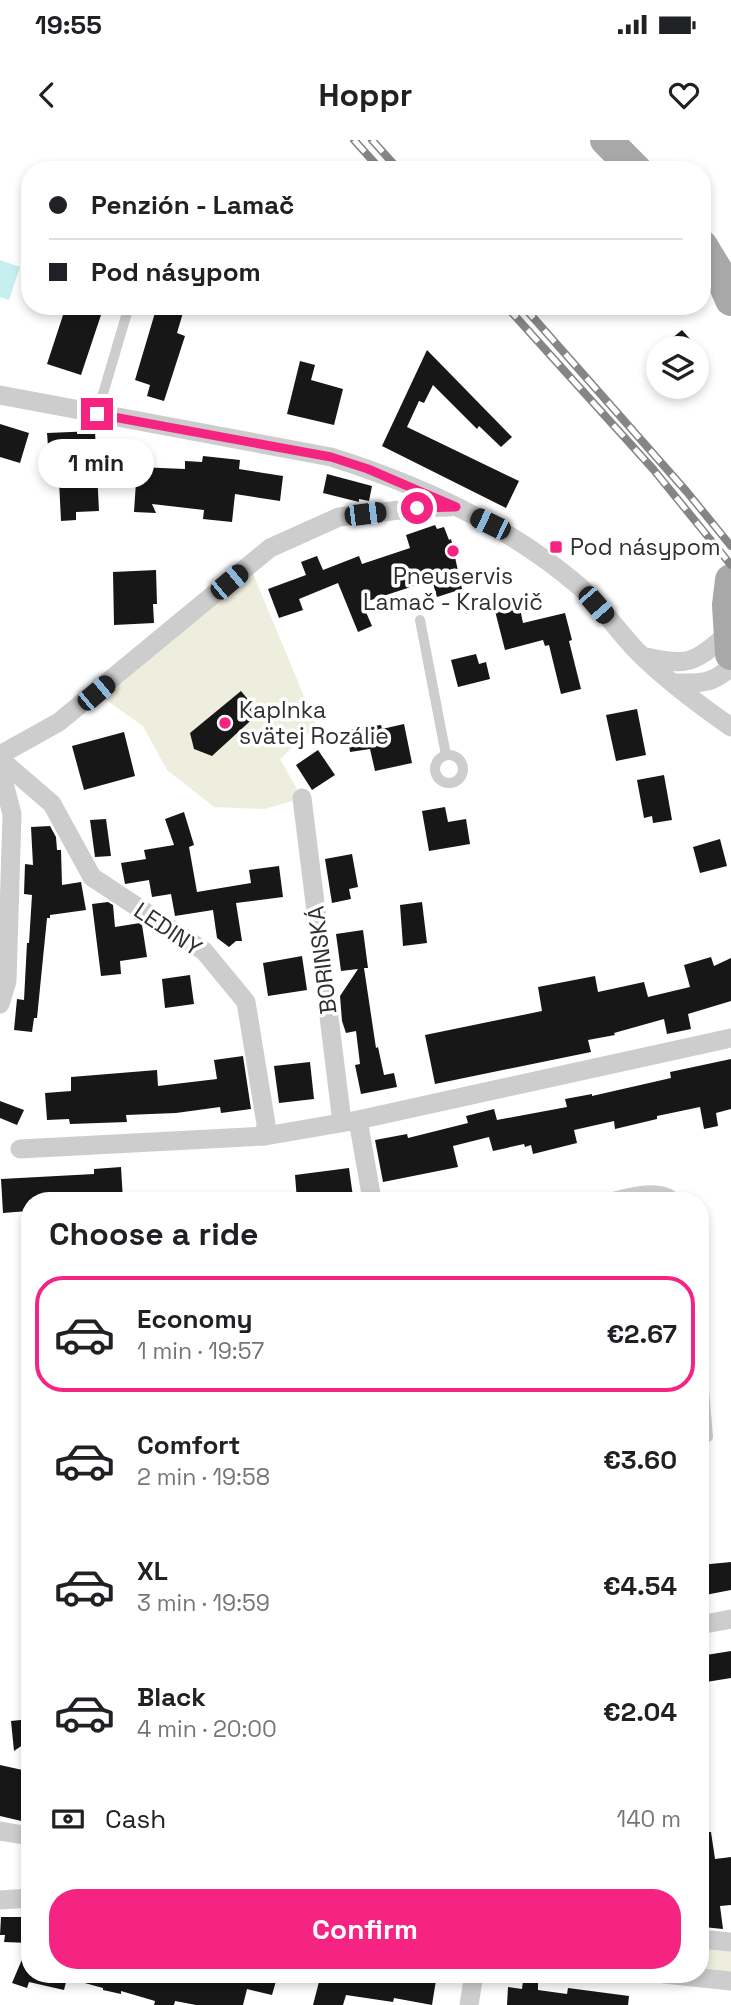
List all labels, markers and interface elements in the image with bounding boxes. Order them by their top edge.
text: 19:55 [35,8,102,42]
text: Hoppr [318,75,413,115]
icon: back [28,76,66,114]
icon: heart [665,76,703,114]
text: Penzión - Lamač [91,188,294,222]
text: Pod násypom [91,255,261,289]
map controls [646,336,709,399]
button: layers [646,336,709,399]
route end [81,398,113,430]
callout: 1 min [39,438,155,488]
text: 1 min [68,448,124,478]
route start [401,492,433,524]
car [343,501,388,527]
car [467,505,514,543]
place label: Pod násypom [570,532,721,562]
marker: Pod násypom [548,539,564,555]
marker: Pneuservis Lamač - Kralovič [445,543,461,559]
car [207,560,252,604]
place label: Pneuservis Lamač - Kralovič [363,561,543,617]
car [575,582,618,628]
car [74,671,119,715]
place label: Kaplnka svätej Rozálie [239,695,389,751]
marker: Kaplnka svätej Rozálie [217,715,233,731]
street label: LEDINY [128,895,208,963]
street label: BORINSKÁ [300,904,344,1016]
text: Choose a ride [49,1214,259,1254]
text: Economy [137,1302,253,1336]
icon: car [53,1303,116,1366]
text: €2.67 [606,1317,677,1351]
text: 1 min · 19:57 [137,1336,264,1366]
text: Comfort [137,1428,240,1462]
icon: car [53,1429,116,1492]
text: €3.60 [603,1443,677,1477]
text: 2 min · 19:58 [137,1462,270,1492]
text: XL [137,1554,168,1588]
icon: car [53,1555,116,1618]
text: €4.54 [603,1569,677,1603]
text: 3 min · 19:59 [137,1588,270,1618]
text: Black [137,1680,206,1714]
icon: car [53,1681,116,1744]
text: €2.04 [603,1695,677,1729]
text: 4 min · 20:00 [137,1714,277,1744]
icon: cash [49,1800,87,1838]
text: Cash [105,1802,166,1836]
text: 140 m [617,1804,681,1834]
button: Confirm [49,1889,681,1969]

